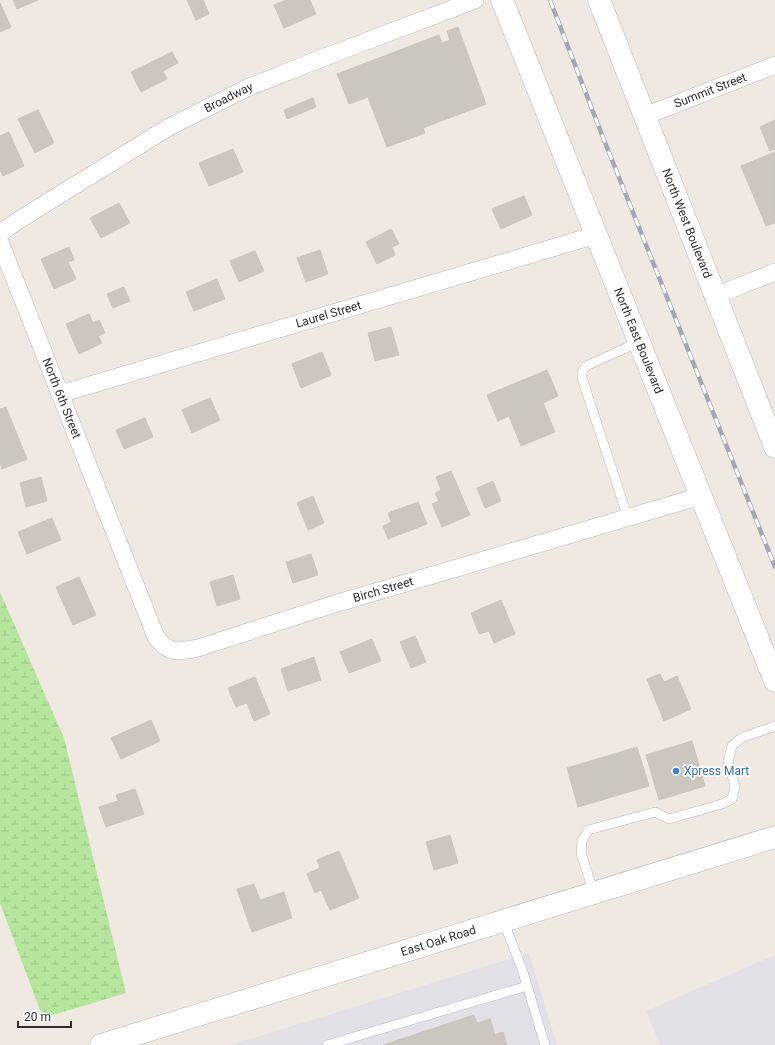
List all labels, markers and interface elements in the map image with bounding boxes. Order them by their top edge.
street label: Summit Street [672,70,748,111]
street label: Broadway [202,79,255,115]
street label: North West Boulevard [659,167,715,280]
street label: North East Boulevard [611,286,666,396]
street label: Laurel Street [294,298,363,331]
street label: North 6th Street [40,356,84,441]
street label: Birch Street [351,574,415,605]
place label: Xpress Mart [684,764,749,778]
marker: Xpress Mart [671,766,681,776]
street label: East Oak Road [399,923,478,959]
scale bar [18,1003,71,1029]
text: 20 m [24,1010,51,1024]

